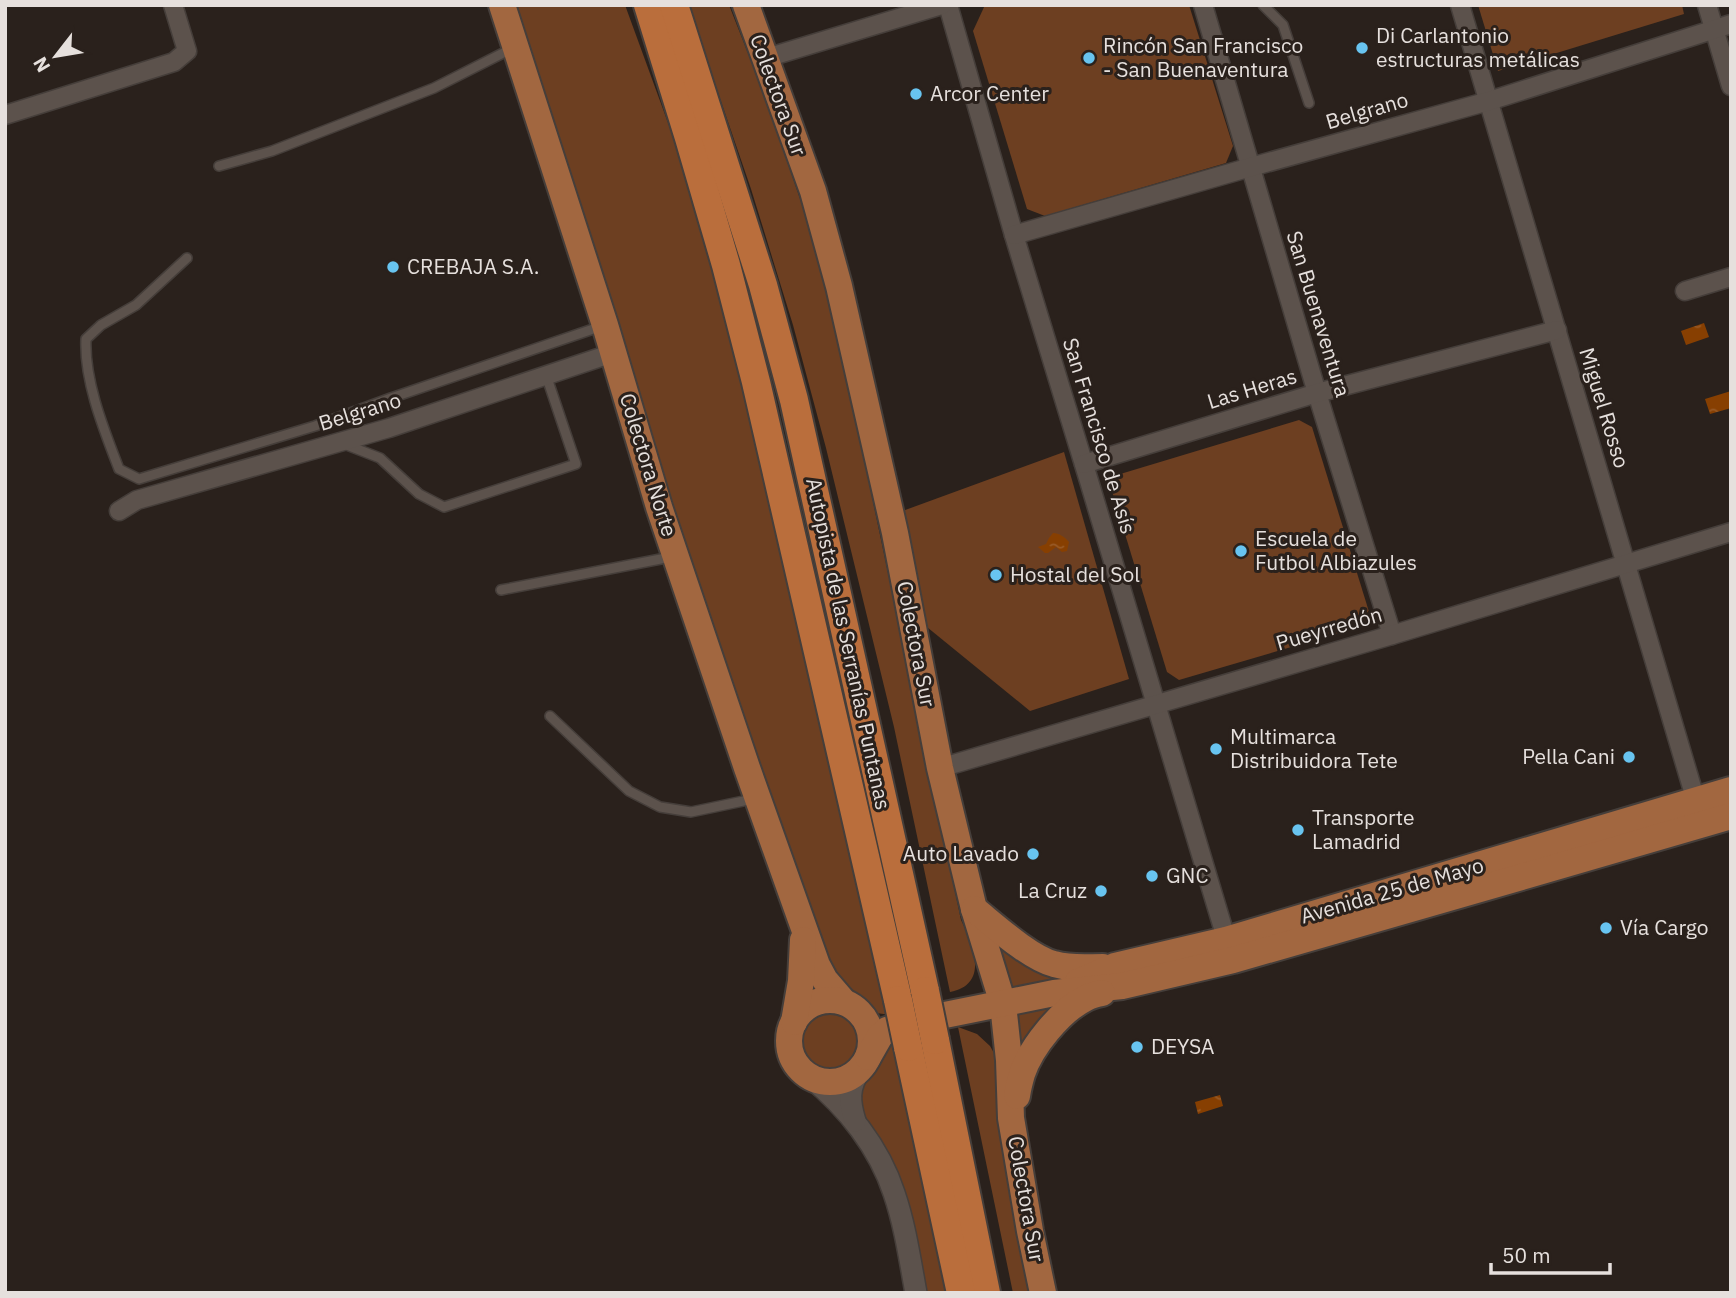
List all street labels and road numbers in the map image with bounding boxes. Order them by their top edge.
street label: Colectora Sur [744,30,814,160]
street label: Belgrano [1322,85,1411,135]
street label: San Buenaventura [1280,227,1358,400]
street label: San Francisco de Asís [1057,334,1143,537]
street label: Miguel Rosso [1573,344,1637,471]
street label: Las Heras [1203,361,1300,415]
street label: Belgrano [315,385,404,437]
street label: Colectora Norte [614,390,684,540]
street label: Autopista de las Serranías Puntanas [800,475,898,812]
street label: Colectora Sur [891,579,943,709]
street label: Pueyrredón [1272,600,1385,657]
street label: Avenida 25 de Mayo [1297,850,1487,930]
street label: Colectora Sur [1002,1134,1052,1264]

